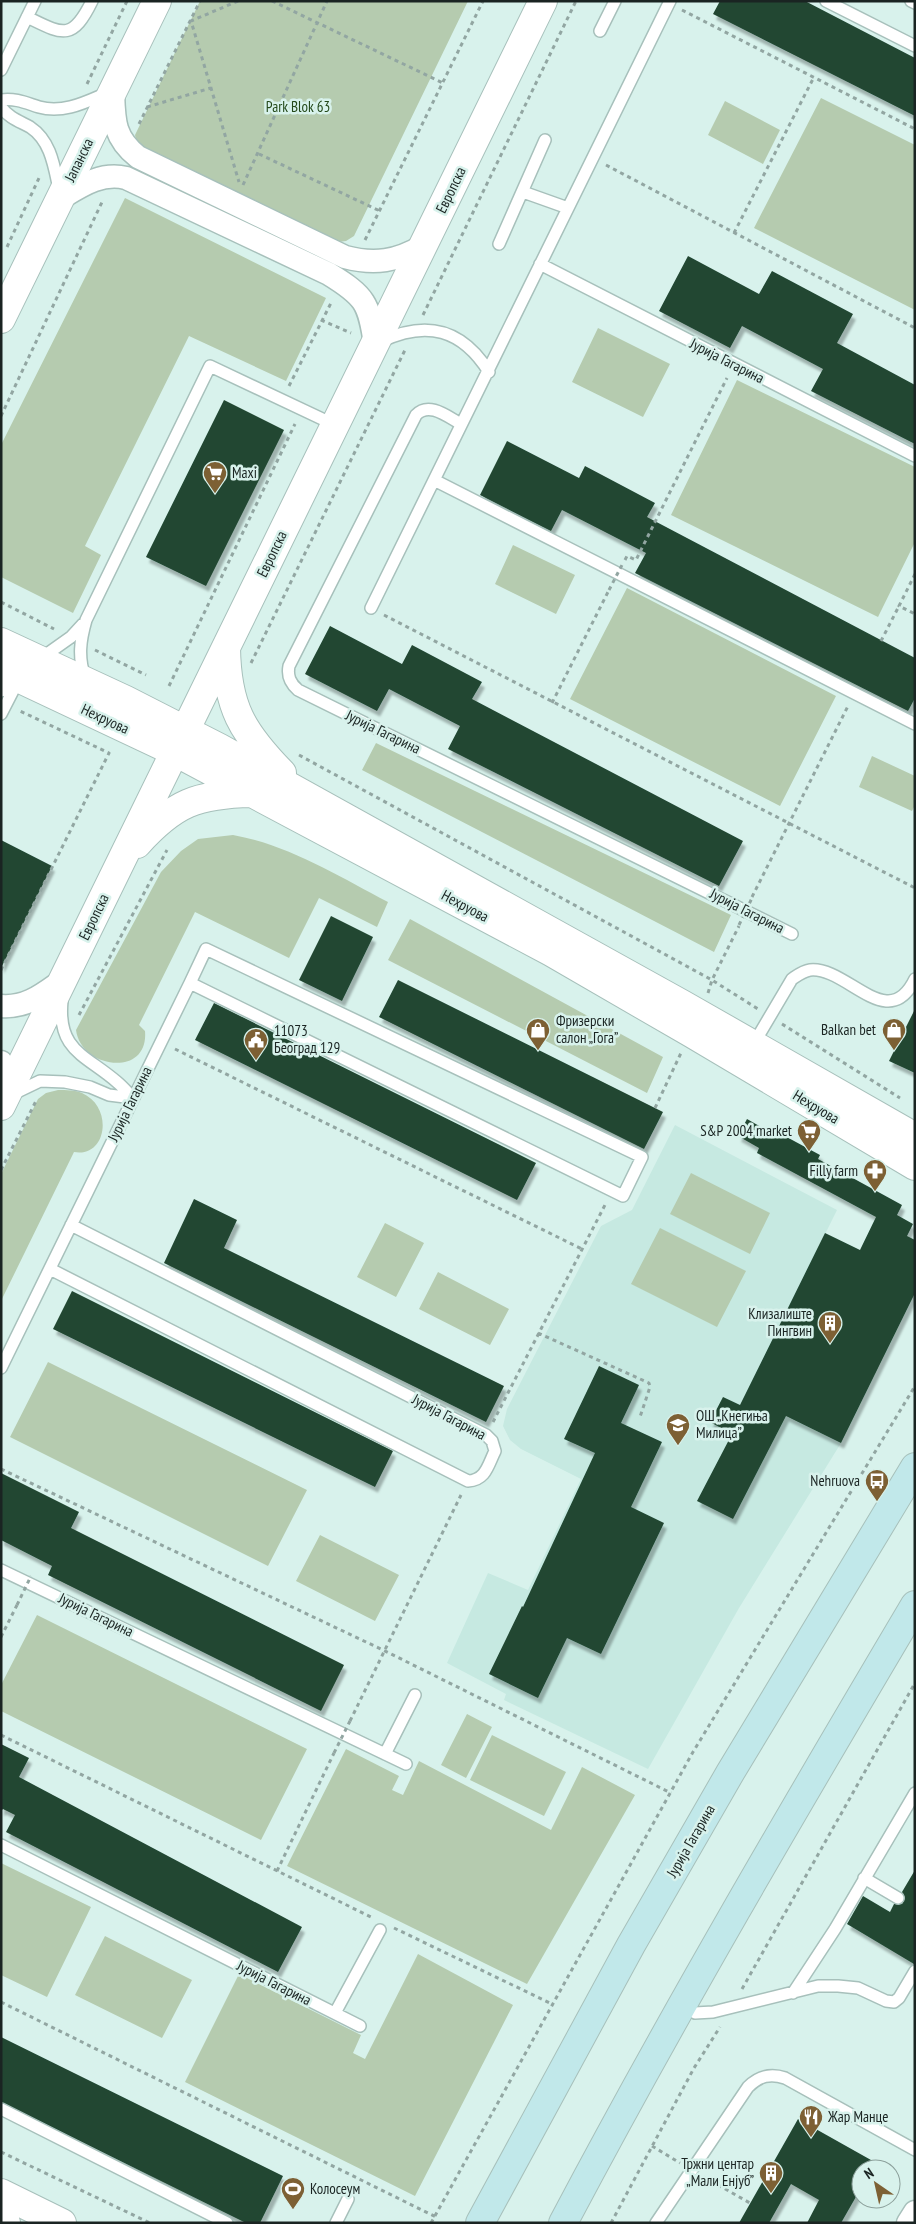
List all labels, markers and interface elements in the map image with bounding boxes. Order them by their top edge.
park label: Park Blok 63 [266,97,330,116]
street label: Јапанска [60,135,97,185]
street label: Европска [431,164,470,216]
street label: Јурија Гагарина [686,333,768,387]
supermarket icon: Maxi [202,460,228,494]
place label: Maxi [232,463,257,482]
street label: Европска [252,528,291,580]
street label: Нехруова [78,699,132,738]
street label: Јурија Гагарина [342,705,424,758]
street label: Јурија Гагарина [706,883,788,937]
street label: Нехруова [438,885,492,926]
street label: Европска [74,891,113,943]
place label: Фризерски салон „Гога” [556,1011,618,1047]
shop icon: Фризерски салон „Гога” [525,1017,551,1051]
shop icon: Balkan bet [881,1017,907,1051]
place label: Balkan bet [821,1020,876,1039]
place label: 11073 Београд 129 [274,1021,340,1057]
public building icon: 11073 Београд 129 [243,1027,269,1061]
street label: Јурија Гагарина [103,1063,156,1145]
street label: Нехруова [790,1085,843,1128]
supermarket icon: S&P 2004 market [796,1118,822,1152]
place label: S&P 2004 market [700,1121,792,1140]
pharmacy icon: Filly farm [862,1158,888,1192]
place label: Filly farm [809,1161,858,1180]
place label: Клизалиште Пингвин [748,1304,812,1340]
building icon: Клизалиште Пингвин [817,1310,843,1344]
street label: Јурија Гагарина [408,1389,489,1444]
place label: ОШ „Кнегиња Милица” [696,1406,768,1442]
school or university icon: ОШ „Кнегиња Милица” [665,1412,691,1446]
bus stop icon: Nehruova [864,1468,890,1502]
place label: Nehruova [810,1471,860,1490]
street label: Јурија Гагарина [55,1588,137,1641]
street label: Јурија Гагарина [662,1801,719,1881]
street label: Јурија Гагарина [233,1955,315,2009]
restaurant icon: Жар Манце [798,2104,824,2138]
place label: Жар Манце [827,2107,888,2126]
place label: Тржни центар „Мали Енјуб” [681,2154,754,2190]
north arrow [851,2159,901,2209]
building icon: Тржни центар „Мали Енјуб” [758,2160,784,2194]
text: N [861,2164,877,2183]
sports icon: Колосеум [280,2176,306,2210]
place label: Колосеум [310,2179,360,2198]

